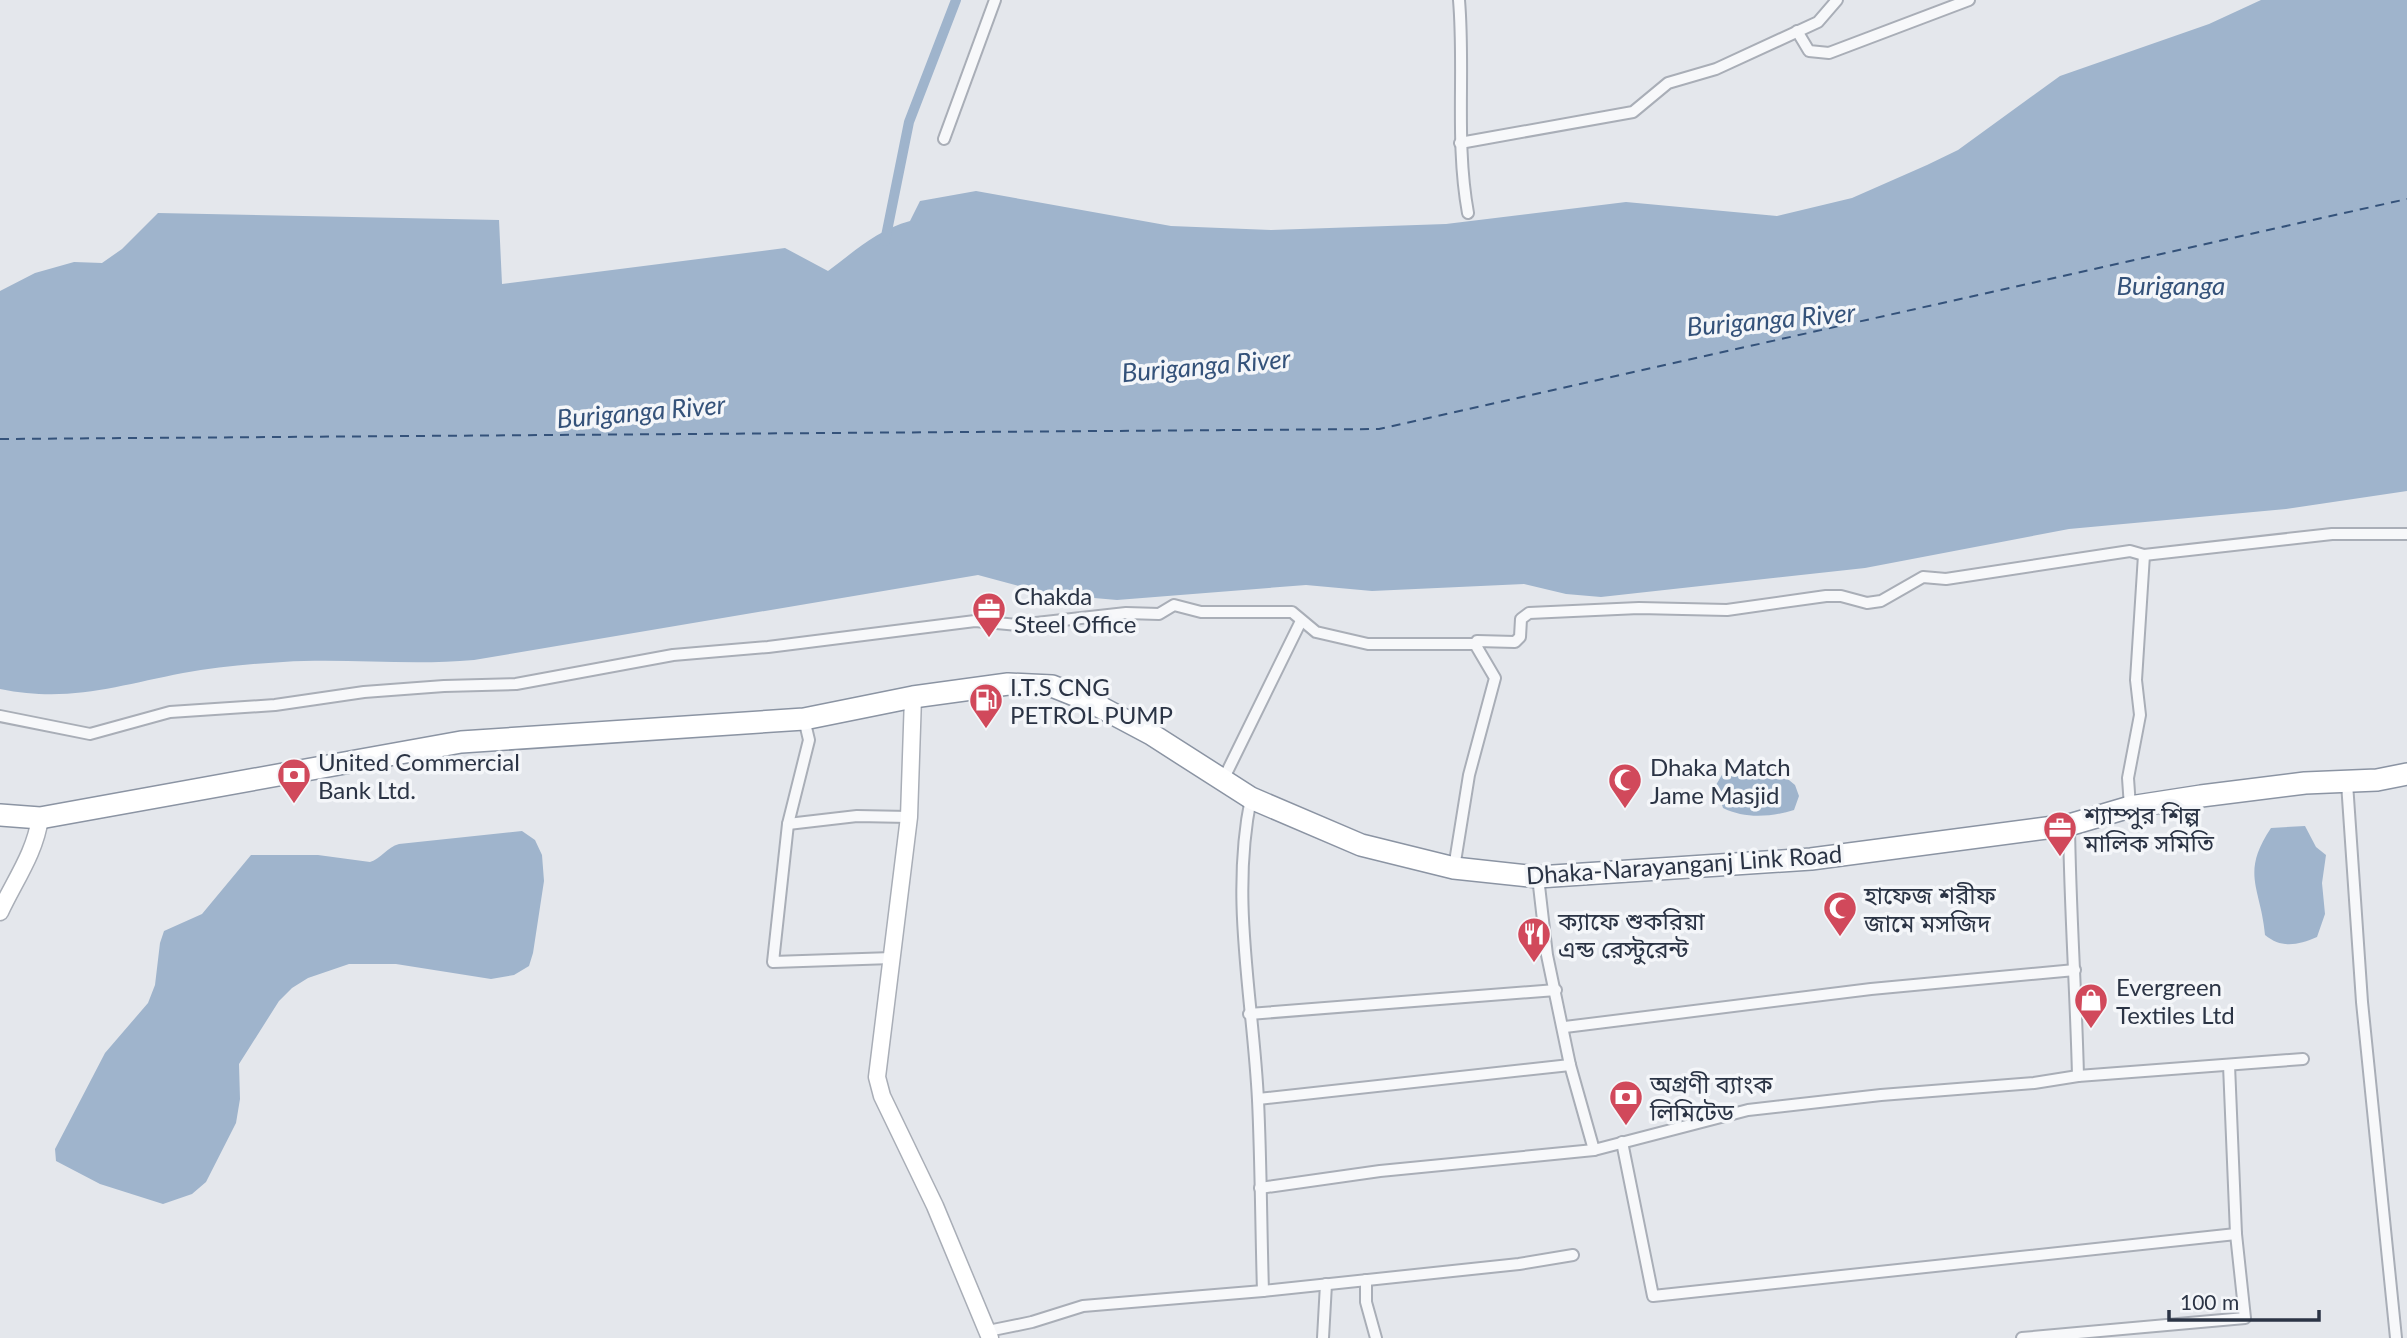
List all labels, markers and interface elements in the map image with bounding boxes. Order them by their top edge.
water label: Buriganga [2117,269,2225,301]
water label: Buriganga River [1685,296,1858,342]
water label: Buriganga River [1120,342,1293,388]
water label: Buriganga River [555,388,728,434]
place label: Chakda Steel Office [1014,581,1137,638]
office icon: Chakda Steel Office [970,590,1008,639]
place label: I.T.S CNG PETROL PUMP [1010,672,1173,729]
fuel station icon: I.T.S CNG PETROL PUMP [967,681,1005,730]
place label: United Commercial Bank Ltd. [318,747,520,804]
place label: Dhaka Match Jame Masjid [1650,752,1791,809]
bank icon: United Commercial Bank Ltd. [275,756,313,805]
mosque icon: Dhaka Match Jame Masjid [1606,761,1644,810]
place label: শ্যাম্পুর শিল্প মালিক সমিতি [2083,800,2215,857]
office icon: শ্যাম্পুর শিল্প মালিক সমিতি [2041,809,2079,858]
street label: Dhaka-Narayanganj Link Road [1525,838,1843,890]
place label: হাফেজ শরীফ জামে মসজিদ [1863,880,1997,937]
mosque icon: হাফেজ শরীফ জামে মসজিদ [1821,889,1859,938]
place label: ক্যাফে শুকরিয়া এন্ড রেস্টুরেন্ট [1557,906,1705,965]
restaurant icon: ক্যাফে শুকরিয়া এন্ড রেস্টুরেন্ট [1515,915,1553,964]
place label: Evergreen Textiles Ltd [2116,972,2235,1029]
shop icon: Evergreen Textiles Ltd [2072,981,2110,1030]
place label: অগ্রণী ব্যাংক লিমিটেড [1649,1069,1773,1126]
bank icon: অগ্রণী ব্যাংক লিমিটেড [1607,1078,1645,1127]
scale bar [2169,1278,2320,1322]
text: 100 m [2180,1289,2239,1314]

